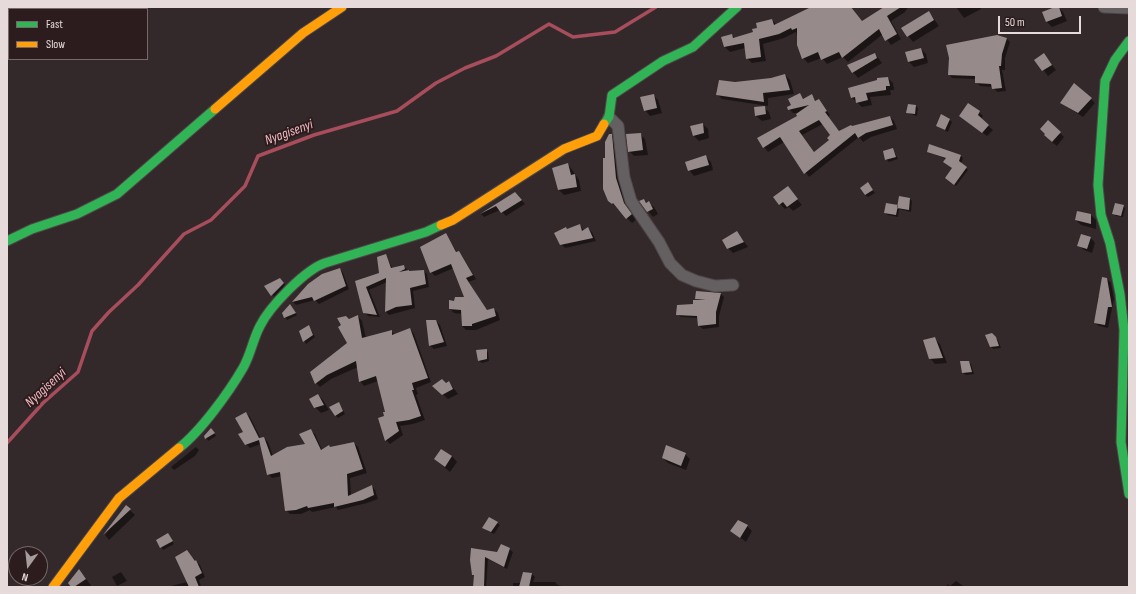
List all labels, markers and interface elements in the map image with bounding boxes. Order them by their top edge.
legend [8,8,148,60]
scale bar [1000,8,1083,34]
text: 50 m [1005,15,1025,30]
text: Fast [46,17,63,32]
text: Slow [46,37,65,52]
water label: Nyagisenyi [263,117,315,149]
water label: Nyagisenyi [22,365,70,411]
north arrow [8,546,48,586]
text: N [21,570,30,584]

